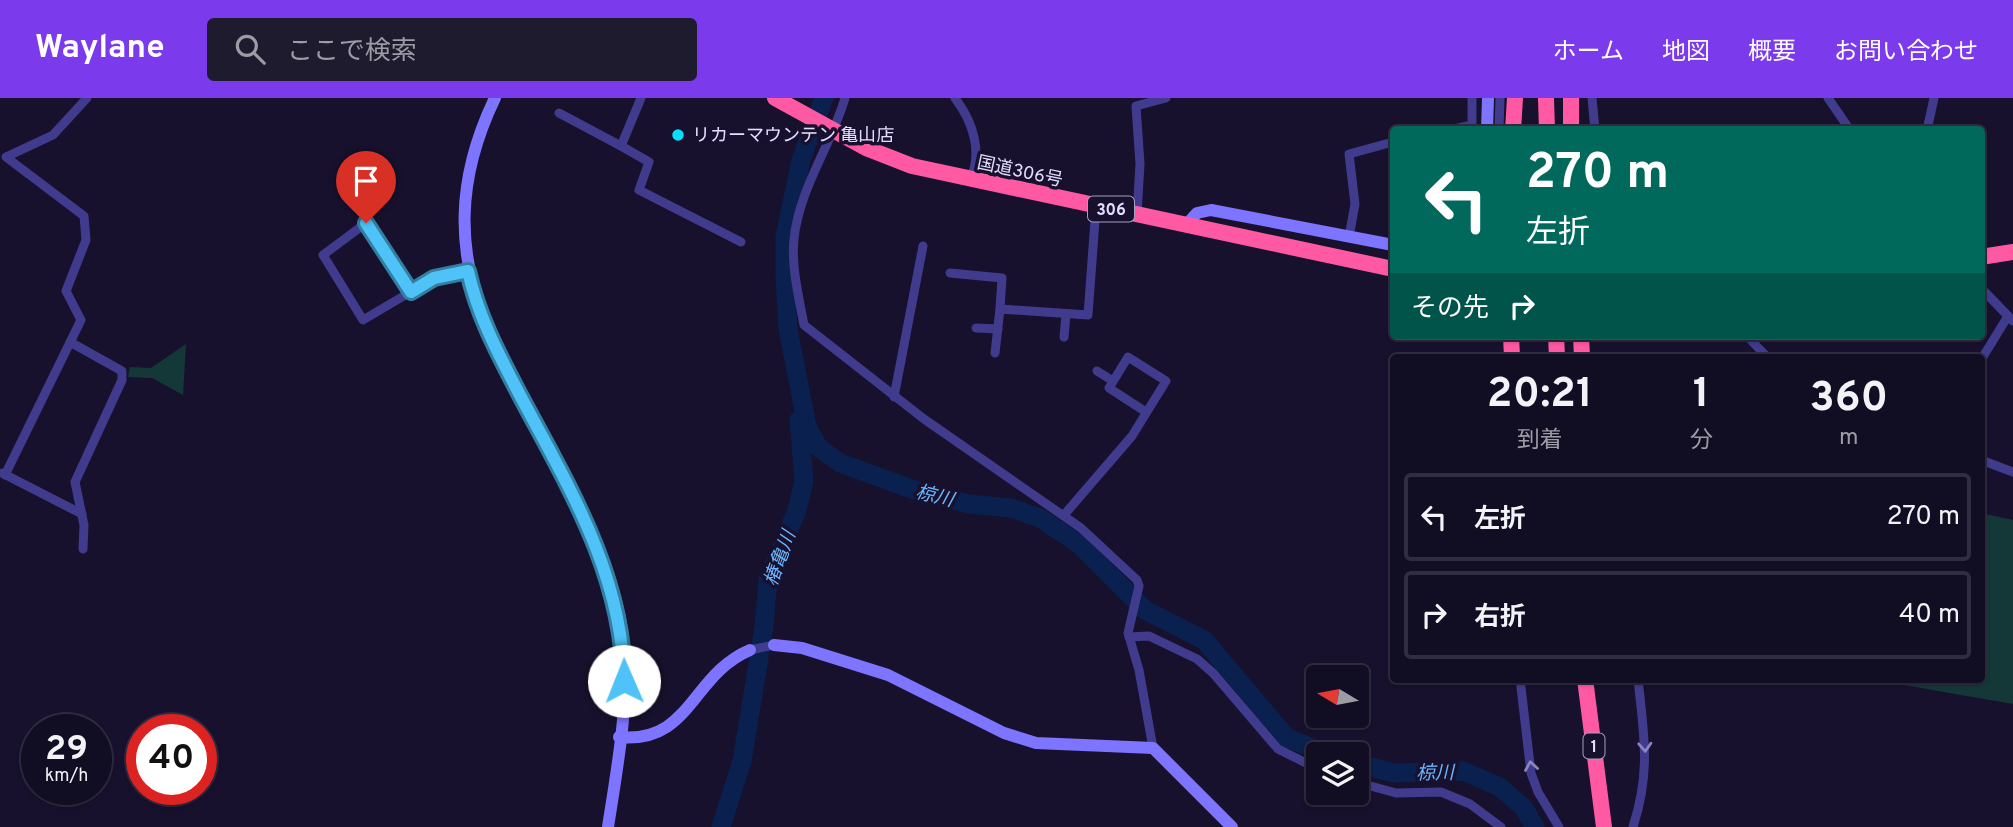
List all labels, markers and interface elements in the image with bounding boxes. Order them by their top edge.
search box [207,18,697,81]
text: Waylane [35,28,165,70]
icon: search [231,30,269,68]
text: ここで検索 [287,36,417,69]
text: ホーム [1553,38,1624,68]
text: 地図 [1662,38,1710,68]
text: 概要 [1748,38,1796,68]
text: お問い合わせ [1834,38,1978,68]
place label: リカーマウンテン 亀山店 [692,125,894,148]
marker: リカーマウンテン 亀山店 [670,127,686,143]
text: 270 m [1526,144,1669,206]
pin [336,151,396,223]
street label: 国道306号 [975,152,1065,193]
icon: left [1411,154,1502,245]
icon: arrive [347,162,385,200]
road number: 306 [1088,197,1134,222]
text: 左折 [1526,214,1590,254]
icon: right [1503,287,1541,325]
text: その先 [1411,293,1489,326]
text: 20:21 [1487,369,1593,422]
text: 1 [1693,369,1710,422]
text: 360 [1810,373,1888,426]
text: m [1839,424,1859,453]
text: 到着 [1517,427,1563,456]
text: 分 [1690,427,1713,456]
water label: 椋川 [913,481,958,514]
icon: left [1415,498,1453,536]
text: 270 m [1887,501,1960,534]
text: 左折 [1474,504,1526,537]
water label: 椿亀川 [760,526,803,590]
icon: right [1415,596,1453,634]
text: 40 m [1899,599,1960,632]
text: 右折 [1474,602,1526,635]
position arrow [587,644,661,718]
north arrow [1306,665,1368,728]
map controls [1306,665,1369,805]
speed limit sign: 40 [126,714,217,805]
text: 29 [45,728,88,772]
road number: 1 [1584,734,1604,758]
button: layers [1306,742,1369,805]
one-way arrow [1637,742,1652,753]
one-way arrow [1524,760,1539,772]
water label: 椋川 [1416,762,1456,786]
text: km/h [45,765,88,788]

